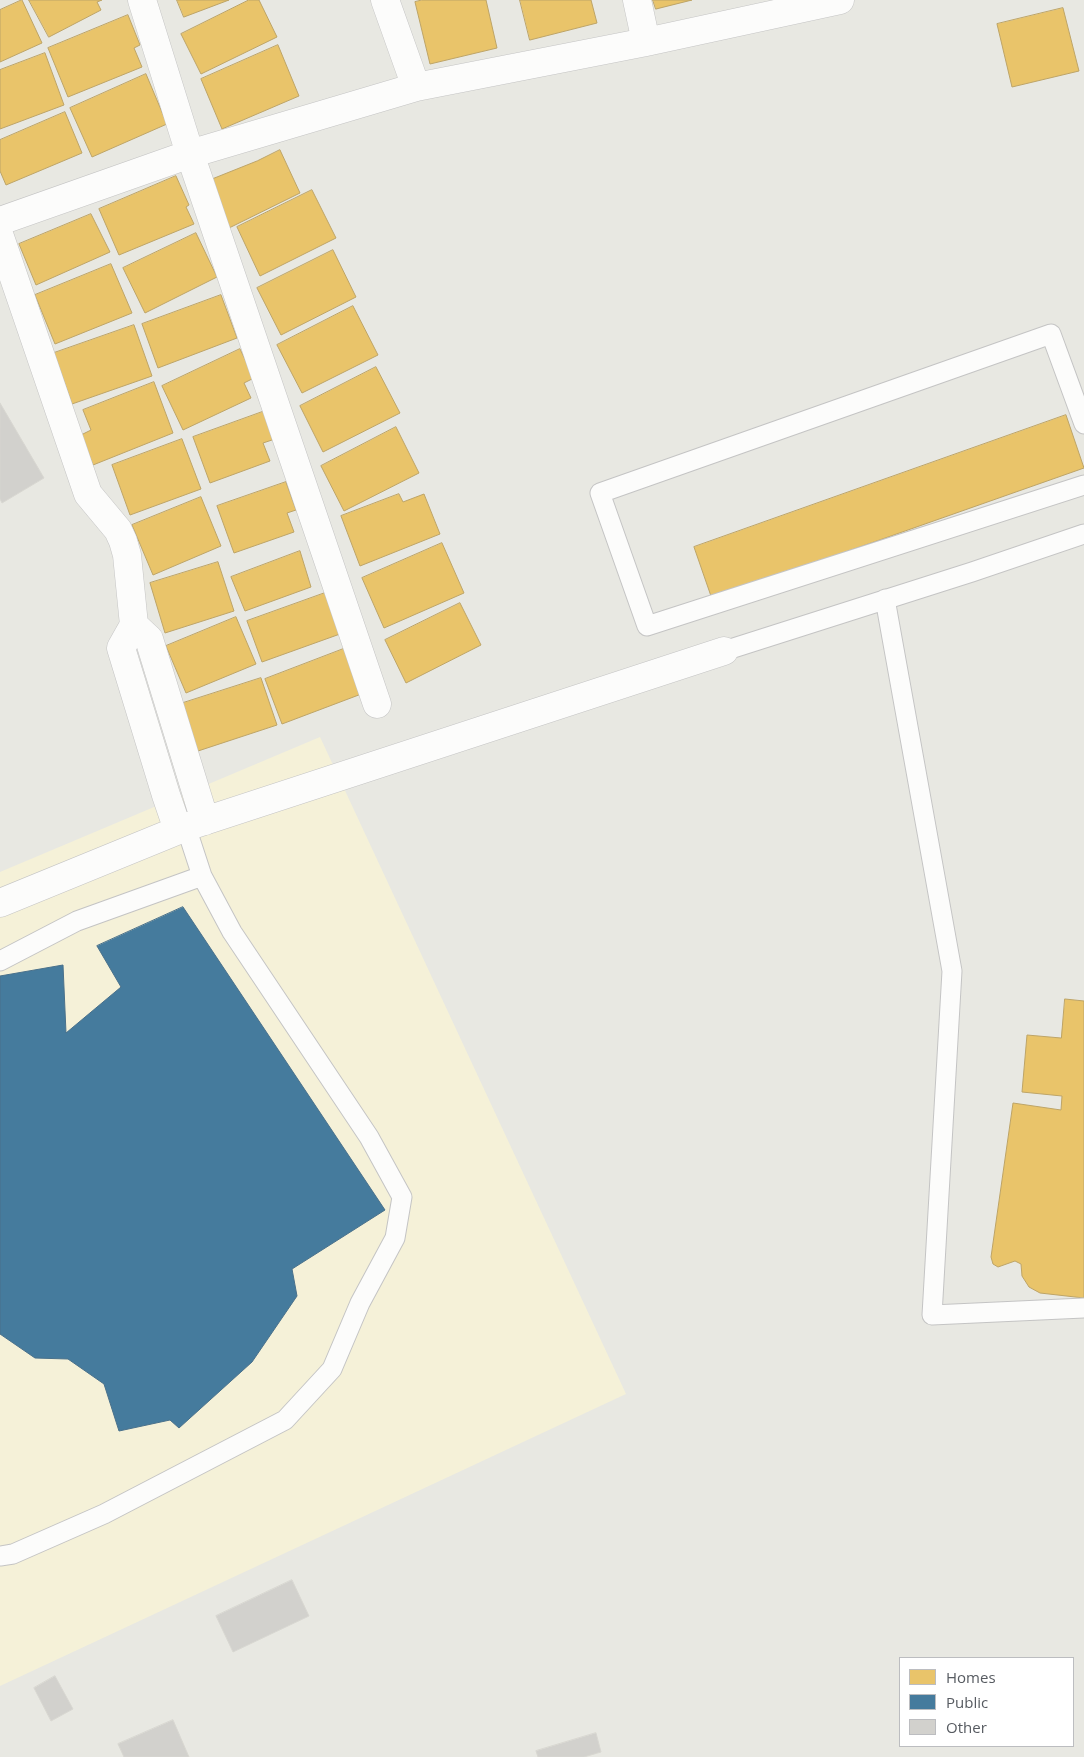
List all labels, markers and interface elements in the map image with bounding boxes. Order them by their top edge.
legend [899,1657,1074,1747]
text: Homes [946,1667,996,1687]
text: Public [946,1692,988,1712]
text: Other [946,1717,987,1737]

